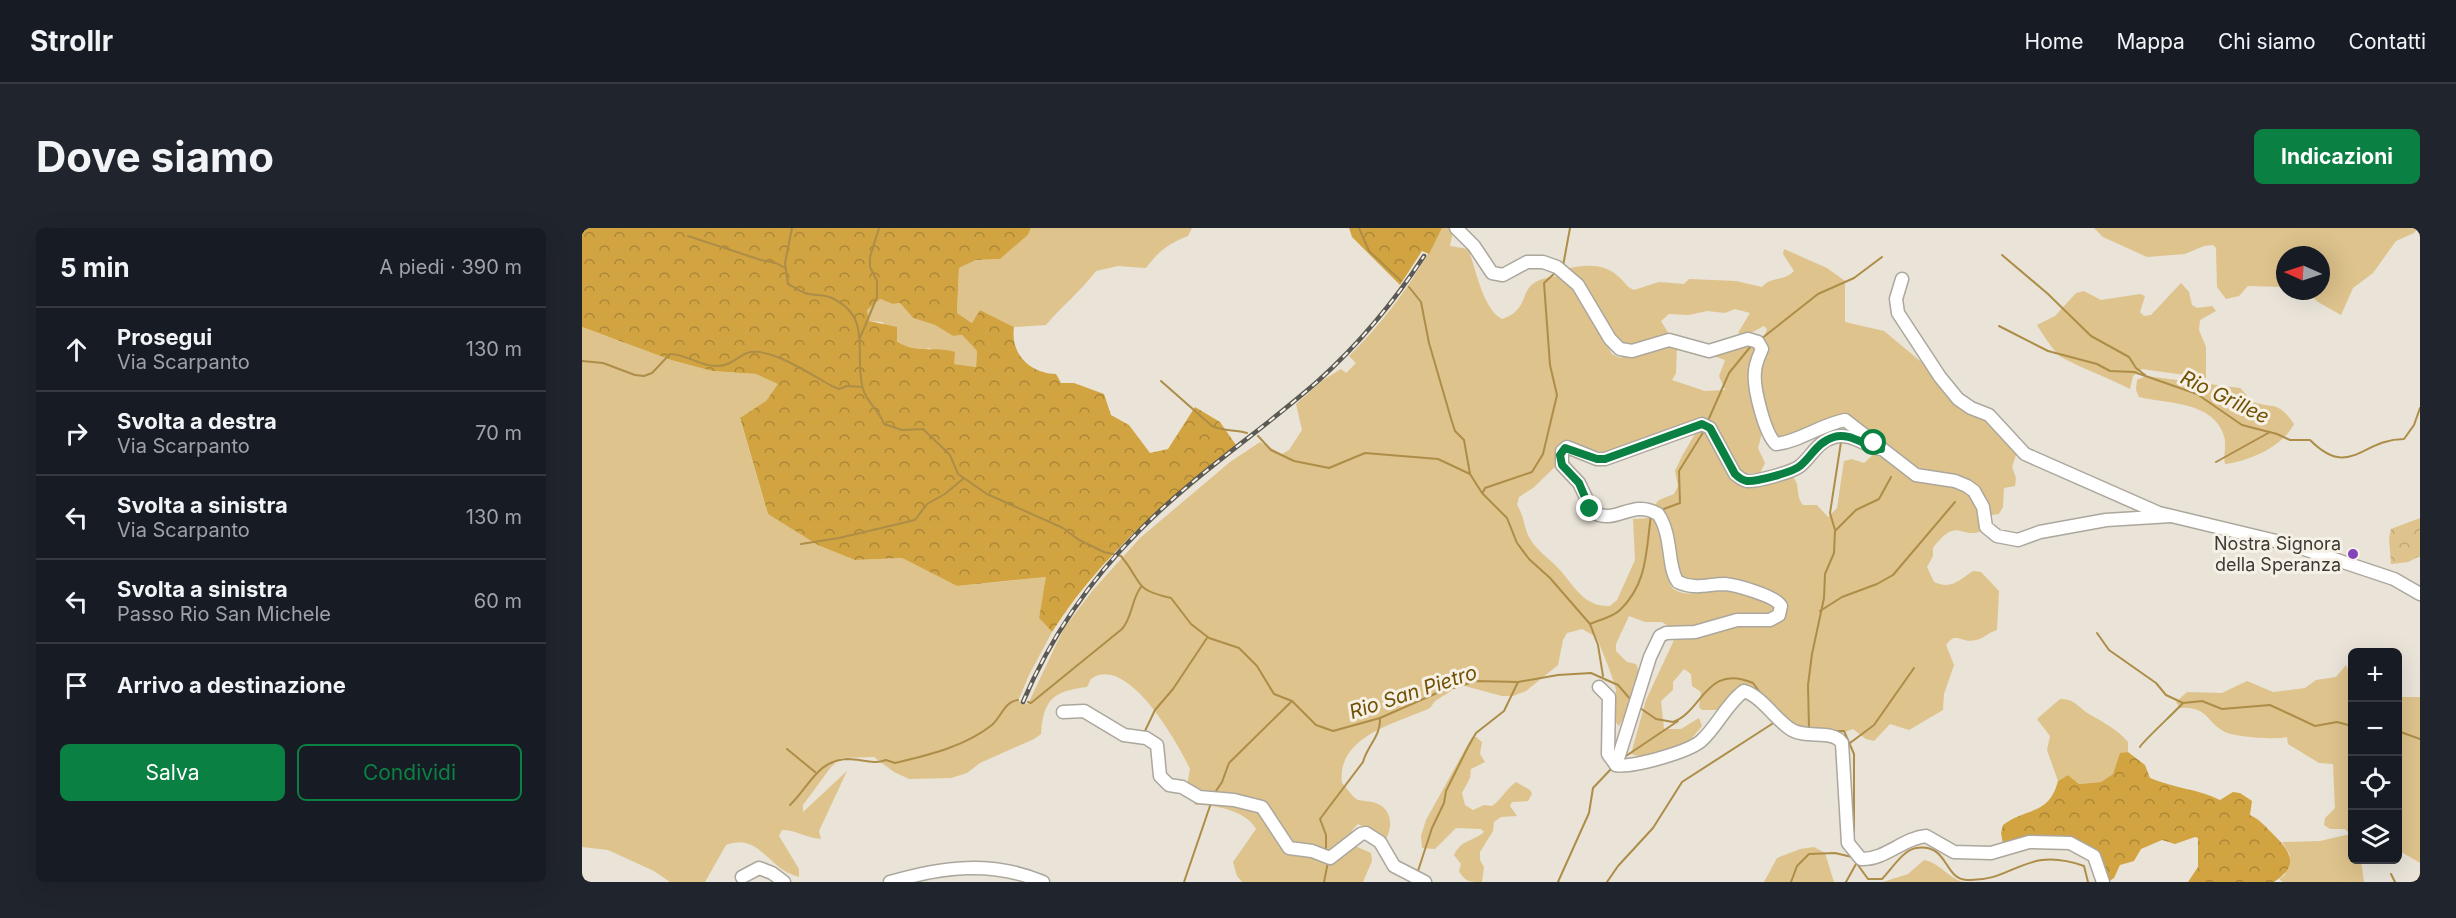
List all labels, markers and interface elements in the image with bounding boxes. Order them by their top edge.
text: Strollr [30,24,113,58]
text: Home [2025,29,2083,54]
text: Mappa [2116,29,2185,54]
text: Chi siamo [2218,29,2316,54]
text: Contatti [2349,29,2426,54]
button: Indicazioni [2254,129,2420,184]
text: Dove siamo [36,131,274,182]
north arrow [2276,246,2330,300]
text: 5 min [60,252,130,283]
text: A piedi · 390 m [379,255,522,279]
text: Prosegui [117,324,212,350]
icon: ahead [60,333,93,366]
text: 130 m [466,337,522,361]
text: Via Scarpanto [117,350,250,374]
water label: Rio Grillee [2177,365,2273,429]
text: Svolta a destra [117,408,277,434]
icon: right [60,417,93,450]
text: 70 m [475,421,522,445]
route start [1860,429,1886,455]
text: Via Scarpanto [117,434,250,458]
text: Svolta a sinistra [117,492,288,518]
route end [1576,495,1602,521]
icon: left [60,501,93,534]
text: 130 m [466,505,522,529]
text: Via Scarpanto [117,518,250,542]
place label: Nostra Signora della Speranza [2214,533,2341,575]
marker: Nostra Signora della Speranza [2346,547,2360,561]
text: Svolta a sinistra [117,576,288,602]
icon: left [60,585,93,618]
text: 60 m [474,589,522,613]
text: Passo Rio San Michele [117,602,331,626]
map controls [2348,648,2402,864]
button: + [2348,648,2402,702]
water label: Rio San Pietro [1346,660,1480,724]
icon: arrive [60,669,93,702]
text: Arrivo a destinazione [117,672,346,698]
button: − [2348,702,2402,756]
button: Salva [60,744,285,801]
button: Condividi [297,744,522,801]
button: locate [2348,756,2402,810]
button: layers [2348,810,2402,864]

